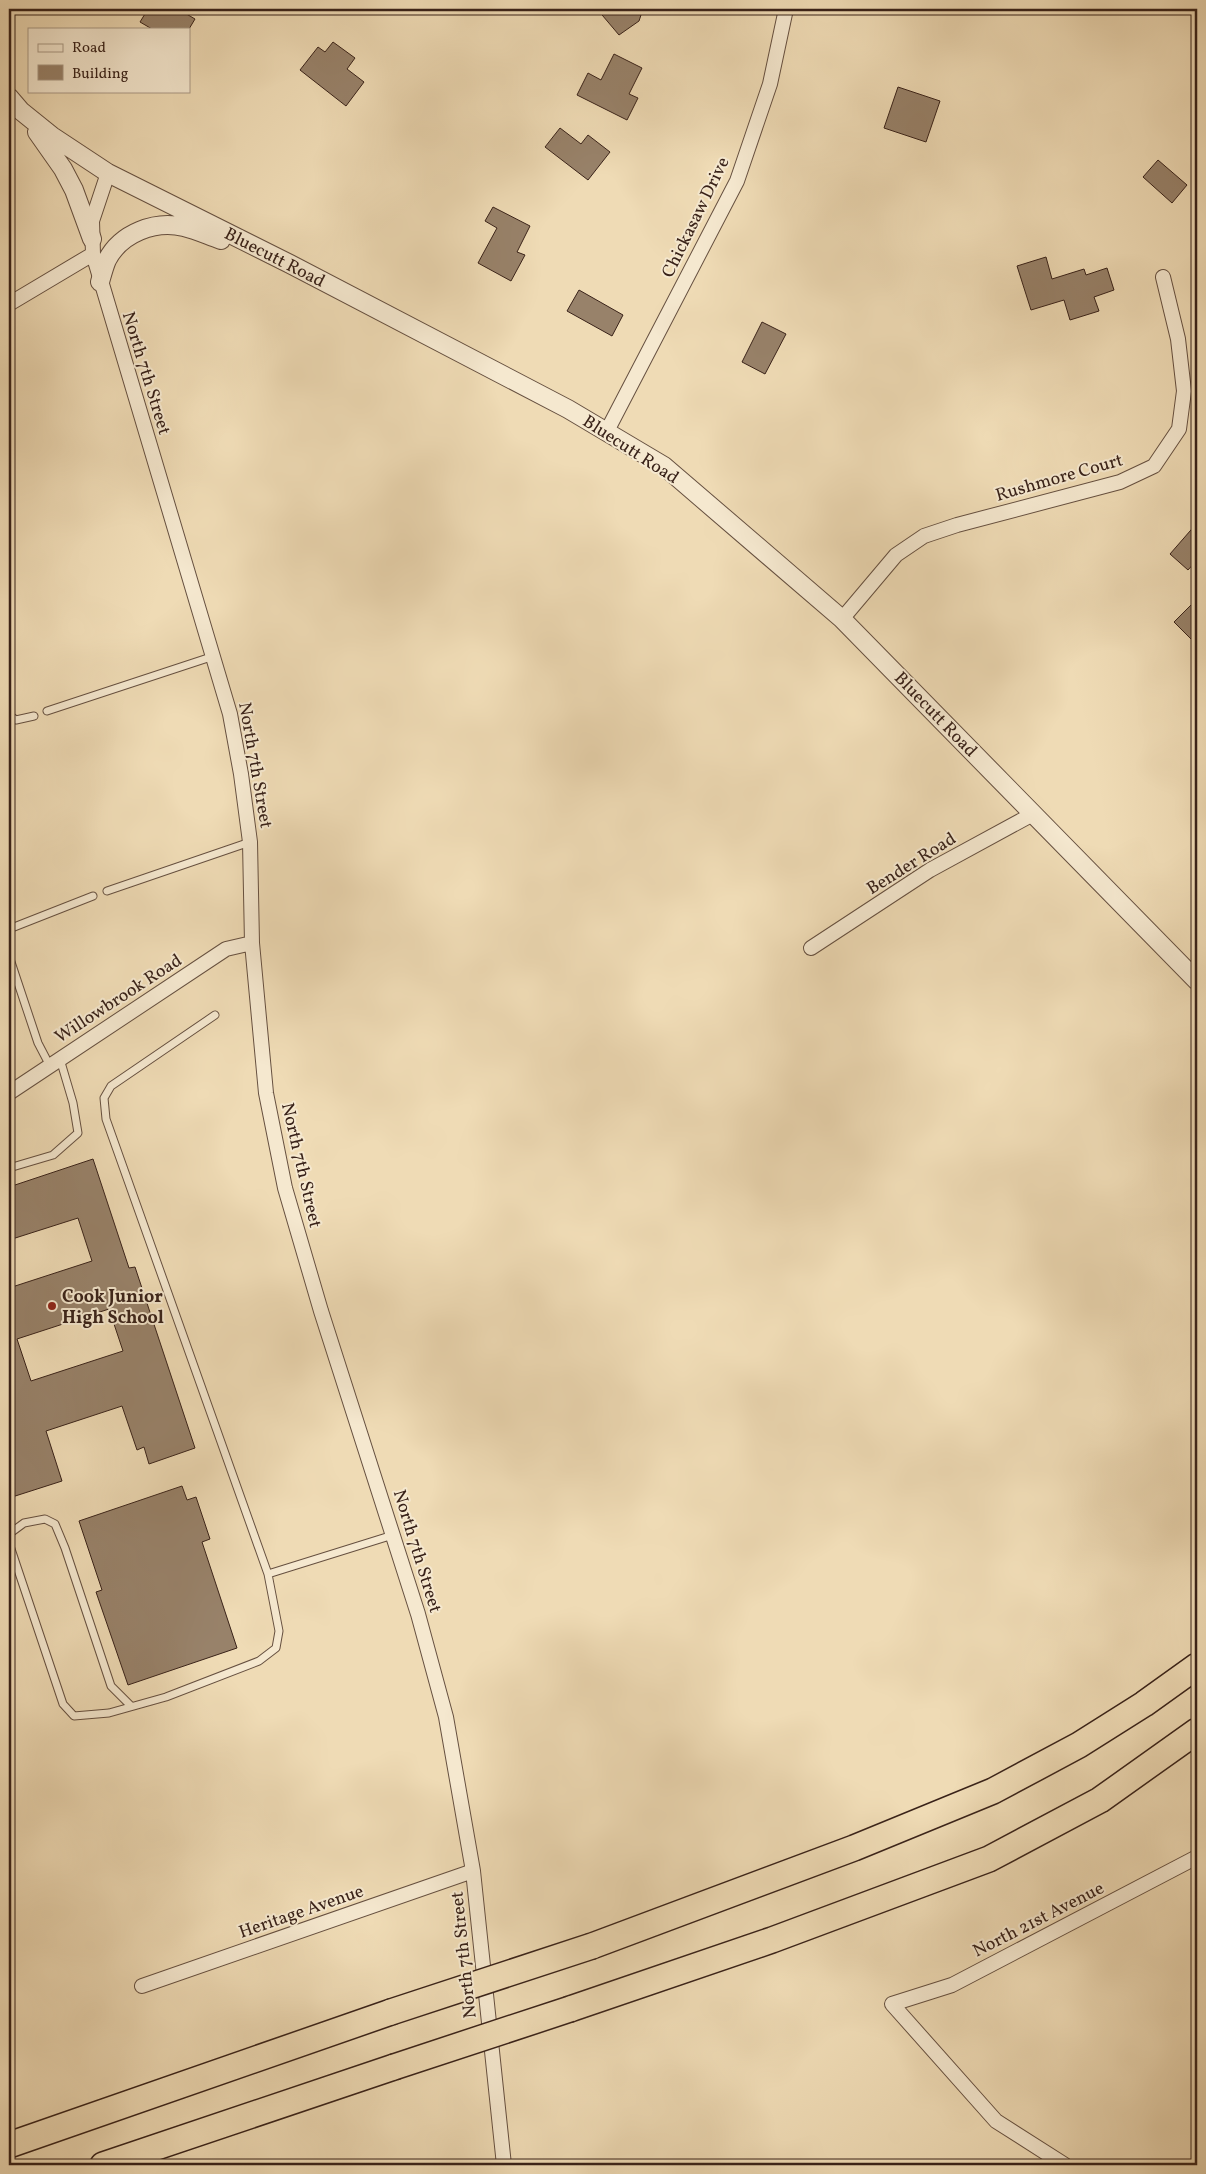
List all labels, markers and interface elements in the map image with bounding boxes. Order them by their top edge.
legend [28,28,190,92]
text: Road [72,38,106,59]
text: Building [72,64,129,85]
street label: Chickasaw Drive [656,153,736,282]
street label: Bluecutt Road [220,222,329,294]
street label: North 7th Street [115,309,176,438]
street label: Bluecutt Road [577,410,683,491]
street label: Rushmore Court [993,448,1126,509]
street label: Bluecutt Road [888,667,982,763]
street label: North 7th Street [231,700,278,830]
street label: Bender Road [862,827,961,902]
street label: Willowbrook Road [50,949,187,1050]
street label: North 7th Street [274,1100,327,1230]
place label: Cook Junior High School [62,1285,164,1331]
marker: Cook Junior High School [46,1300,58,1312]
street label: North 7th Street [386,1487,447,1616]
street label: North 21st Avenue [969,1876,1109,1964]
street label: Heritage Avenue [236,1879,367,1945]
street label: North 7th Street [445,1890,484,2020]

